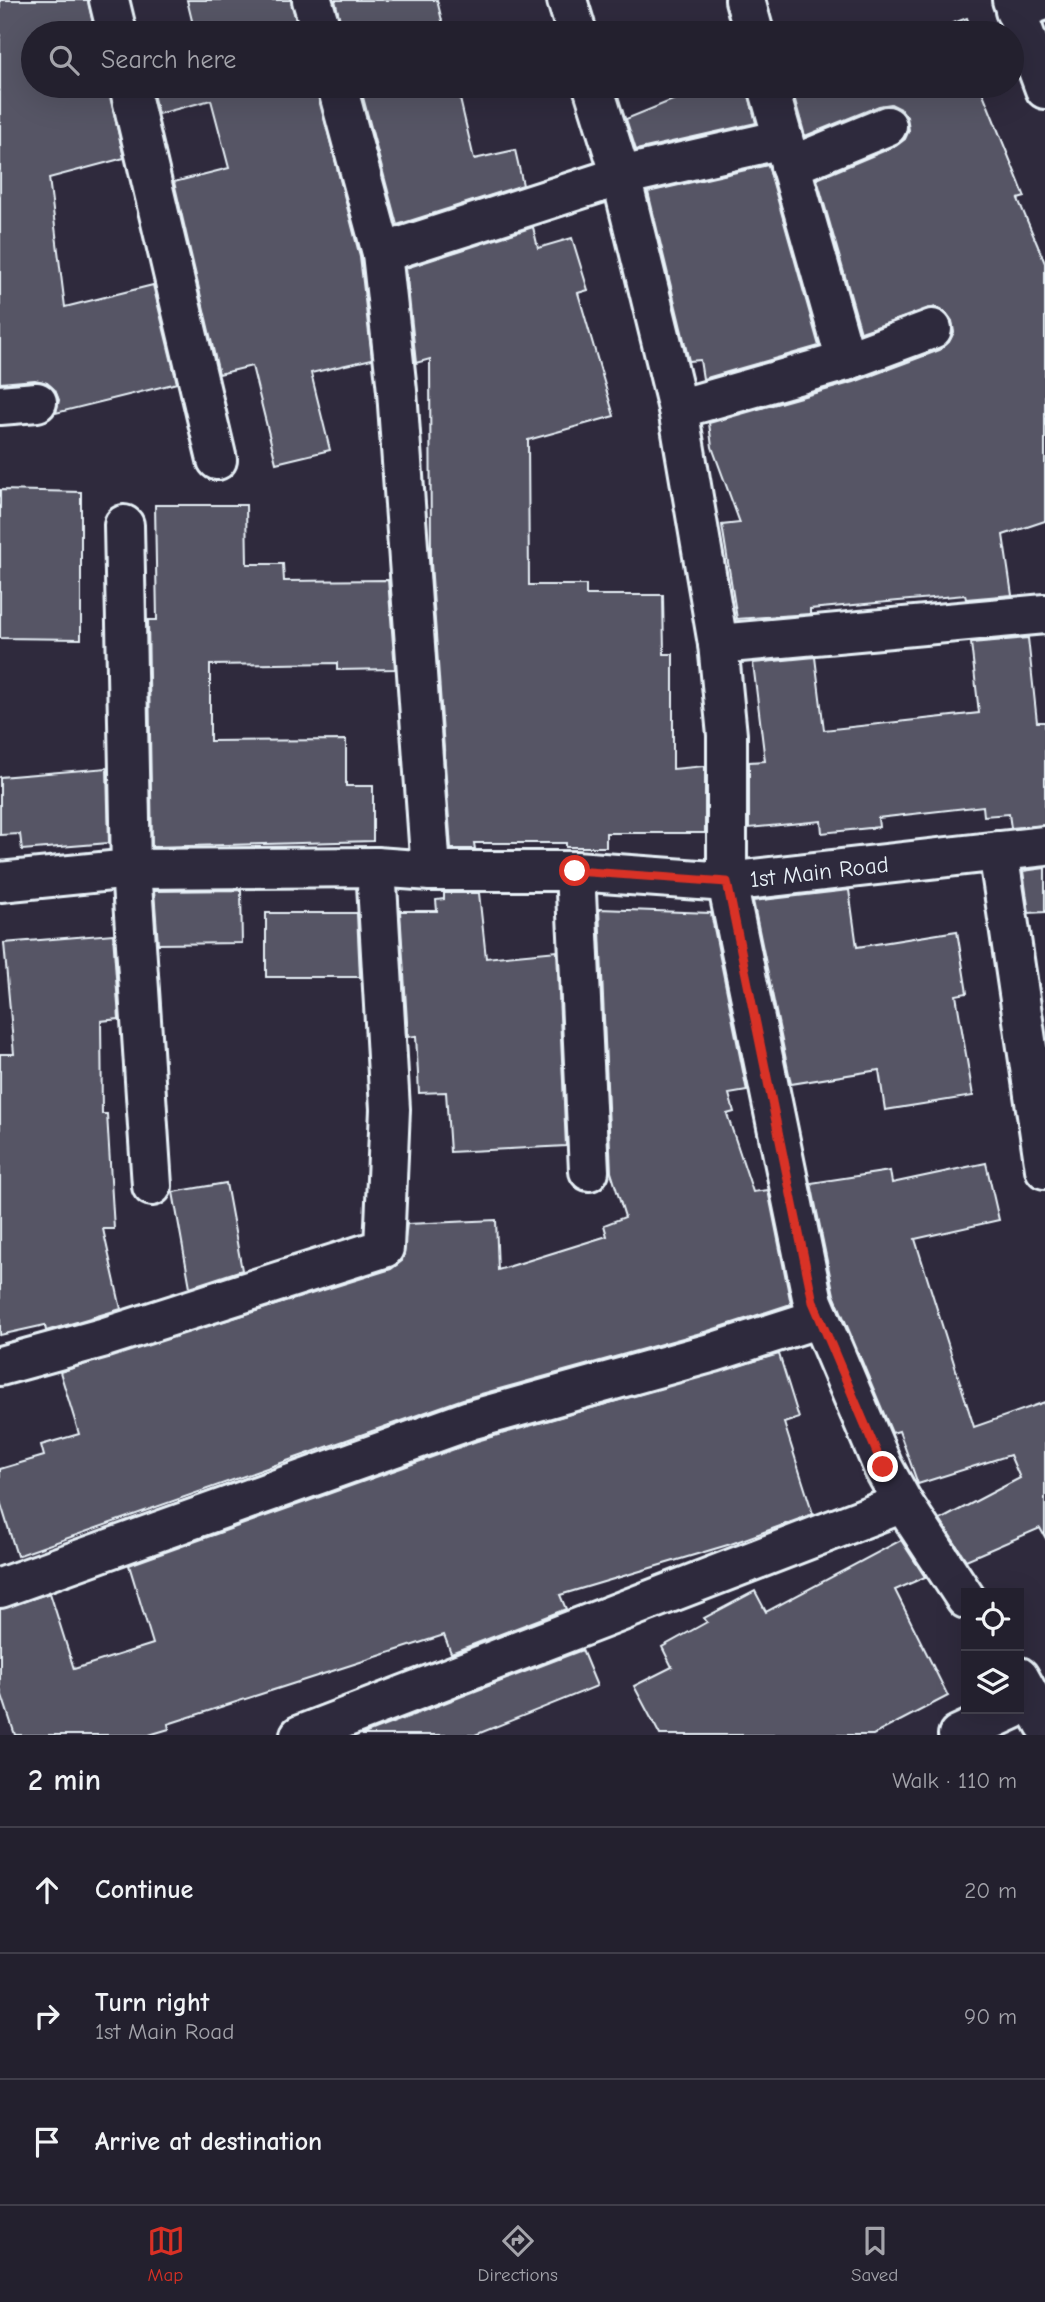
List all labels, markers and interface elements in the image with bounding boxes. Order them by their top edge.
search box [21,21,1024,98]
icon: search [45,41,83,79]
text: Search here [101,45,236,75]
street label: 1st Main Road [748,850,890,893]
route start [559,855,590,886]
route end [867,1451,898,1482]
map controls [961,1588,1024,1714]
button: locate [961,1588,1024,1651]
button: layers [961,1651,1024,1714]
text: 2 min [28,1763,101,1798]
text: Walk · 110 m [892,1767,1017,1794]
icon: ahead [28,1871,66,1909]
text: Continue [95,1875,193,1905]
text: 20 m [964,1877,1017,1904]
text: Turn right [95,1988,209,2018]
icon: right [28,1997,66,2035]
text: 90 m [964,2003,1017,2030]
text: 1st Main Road [95,2018,234,2045]
icon: arrive [28,2123,66,2161]
text: Arrive at destination [95,2127,322,2157]
tab: Map [147,2222,185,2286]
tab: Directions [478,2222,558,2286]
tab: Saved [851,2222,898,2286]

